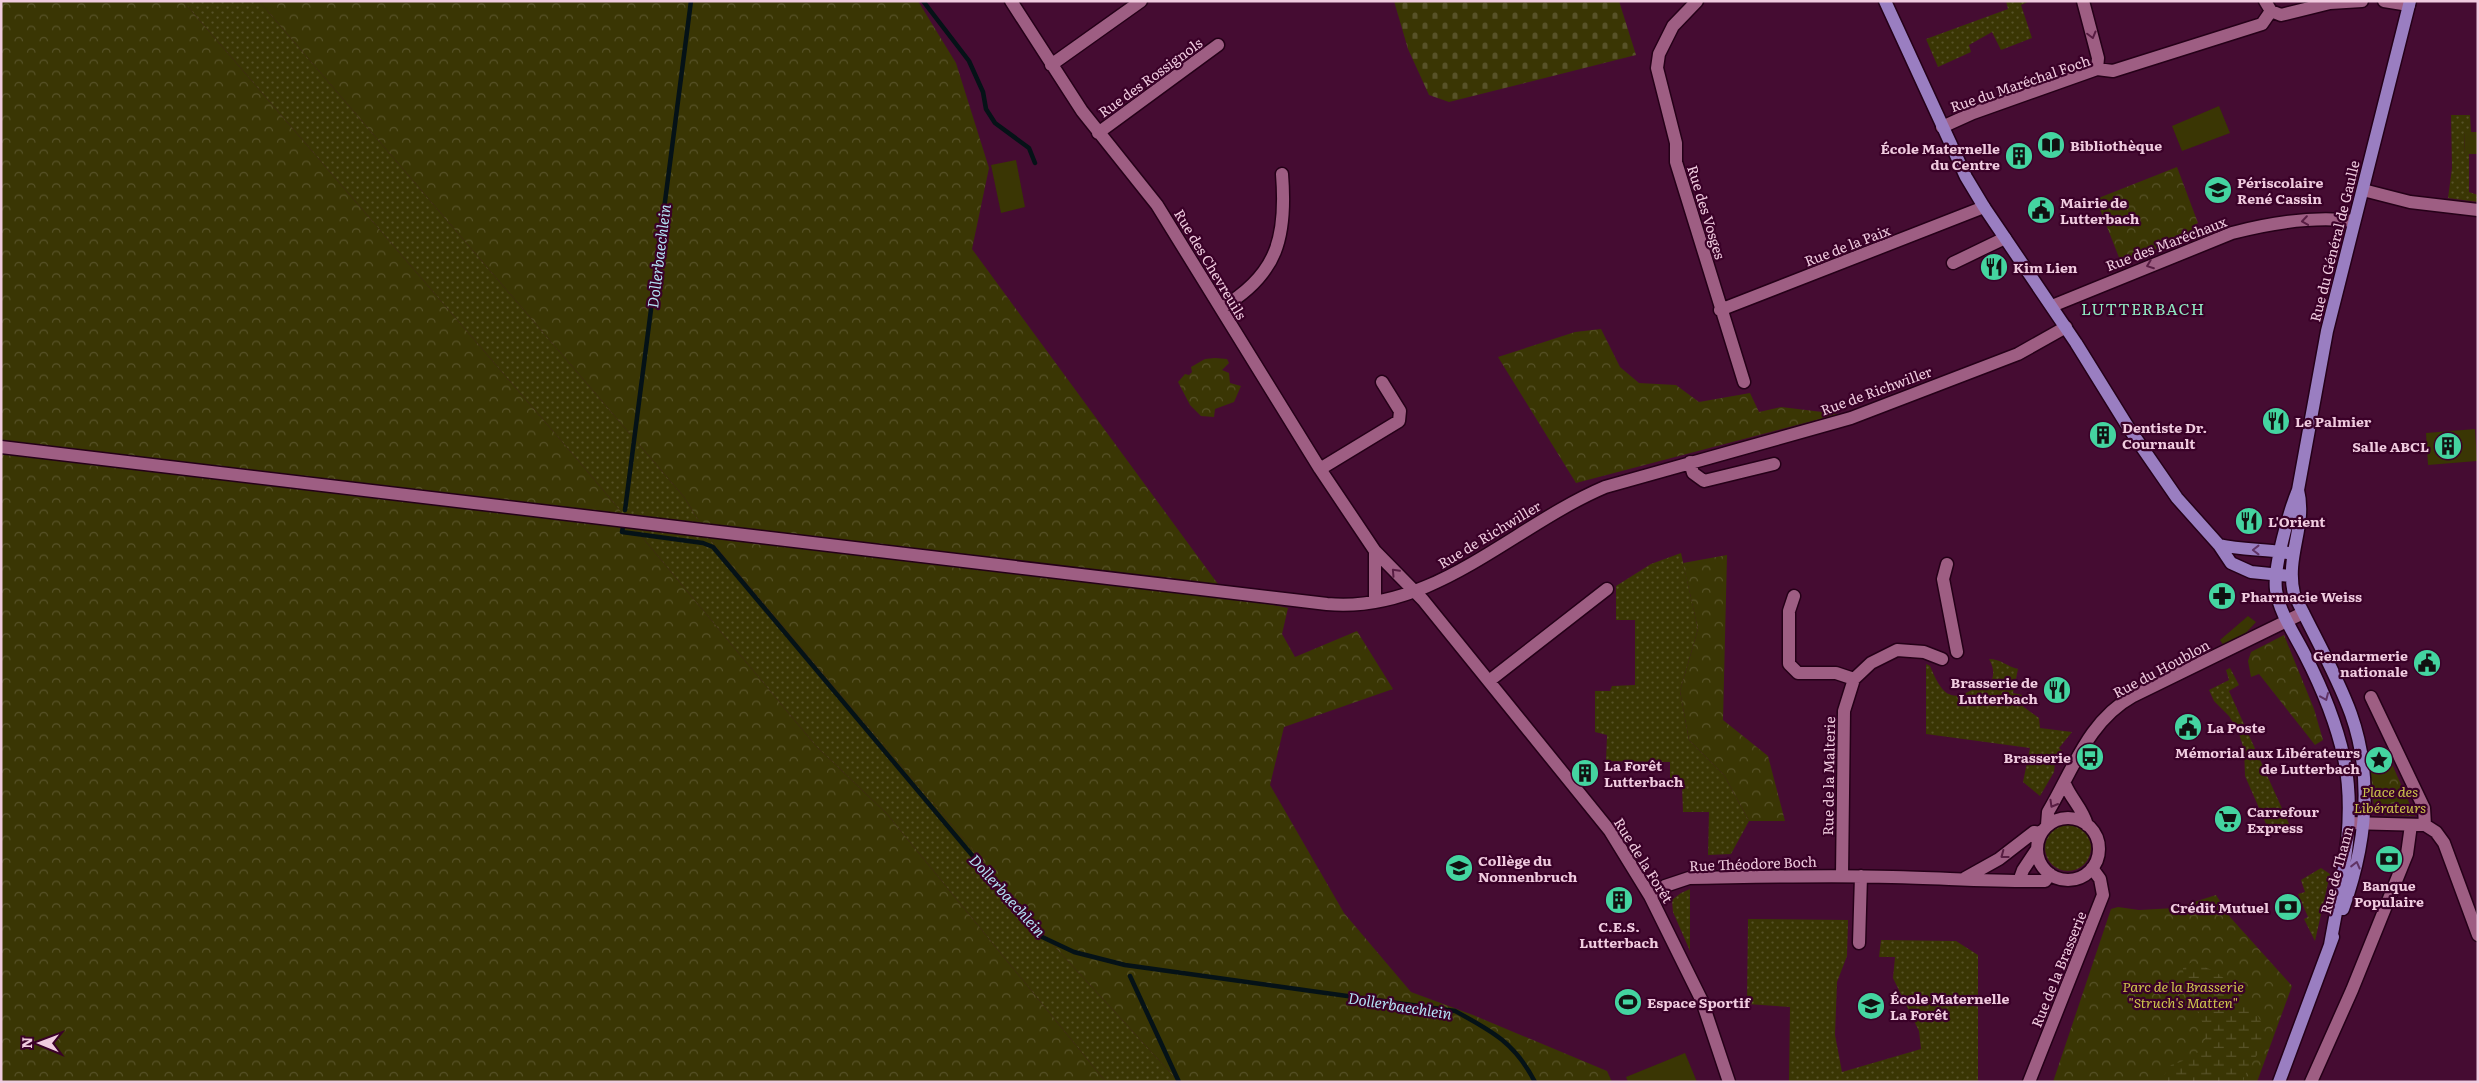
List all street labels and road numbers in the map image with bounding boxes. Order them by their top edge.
street label: Rue des Rossignols [1094,32,1206,122]
street label: Rue du Maréchal Foch [1947,50,2093,116]
street label: Rue du Général de Gaulle [2304,158,2364,324]
street label: Rue des Vosges [1683,163,1731,261]
street label: Rue des Chevreuils [1170,205,1252,323]
street label: Rue des Maréchaux [2103,211,2229,275]
street label: Rue de la Paix [1801,219,1893,271]
street label: Rue de Richwiller [1818,360,1935,419]
street label: Rue de Richwiller [1434,495,1545,573]
street label: Rue du Houblon [2109,634,2213,702]
street label: Rue de la Malterie [1817,716,1839,836]
street label: Rue de la Forêt [1610,813,1678,907]
street label: Rue de Thann [2315,824,2357,916]
street label: Rue Théodore Boch [1689,851,1817,875]
street label: Rue de la Brasserie [2026,908,2090,1030]

